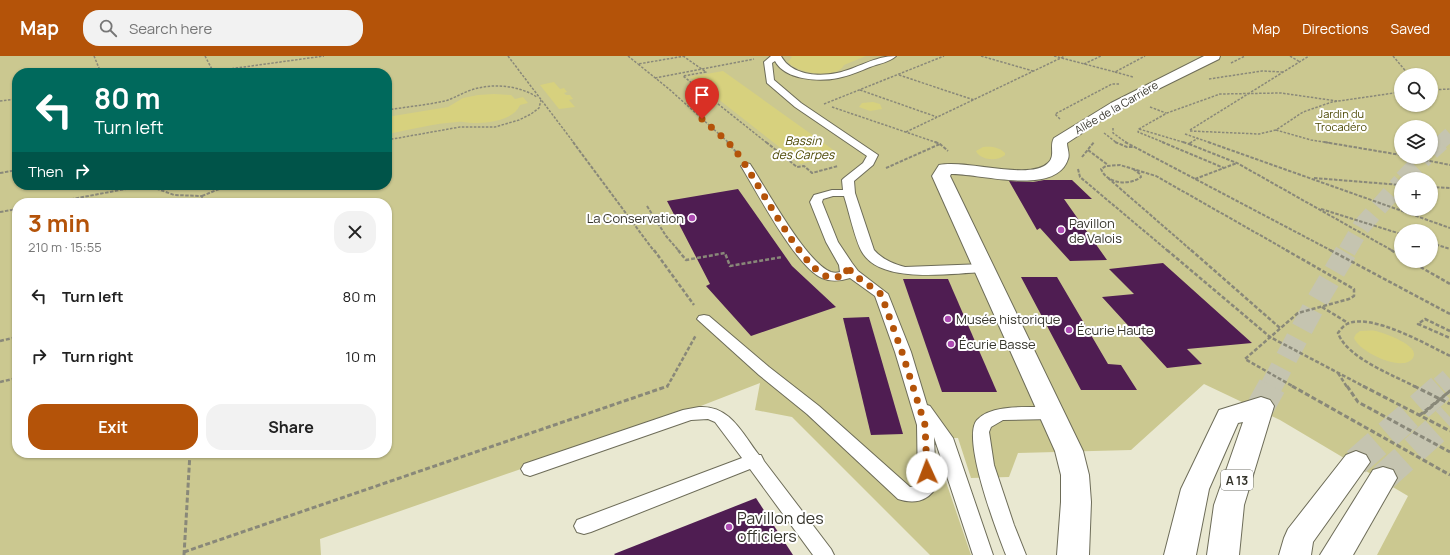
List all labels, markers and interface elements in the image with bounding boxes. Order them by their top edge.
search box [83,10,363,46]
text: Map [20,15,59,41]
icon: search [97,17,119,39]
text: Search here [129,18,212,39]
text: Map [1252,19,1280,38]
text: Directions [1302,19,1369,38]
text: Saved [1391,19,1430,38]
map controls [1394,68,1438,268]
button: search [1394,68,1438,112]
street label: Allée de la Carrière [1071,77,1161,137]
pin [685,78,719,119]
text: 80 m [94,79,160,117]
icon: left [28,84,80,136]
icon: arrive [691,84,713,106]
park label: Jardin du Trocadéro [1315,106,1367,134]
text: Turn left [94,115,164,139]
button: layers [1394,120,1438,164]
water label: Bassin des Carpes [772,132,836,163]
icon: right [71,160,93,182]
text: Then [28,161,63,182]
button: + [1394,172,1438,216]
text: 3 min [28,206,90,239]
place label: La Conservation [587,209,684,227]
button: close [334,211,376,253]
marker: La Conservation [687,213,697,223]
place label: Pavillon de Valois [1069,214,1122,247]
button: − [1394,224,1438,268]
marker: Pavillon de Valois [1056,225,1066,235]
text: 210 m · 15:55 [28,238,102,256]
icon: left [28,285,50,307]
text: Turn left [62,286,124,307]
text: 80 m [342,286,376,307]
place label: Musée historique [956,310,1061,328]
marker: Musée historique [943,314,953,324]
place label: Écurie Haute [1077,321,1154,339]
marker: Écurie Haute [1064,325,1074,335]
place label: Écurie Basse [959,335,1036,353]
marker: Écurie Basse [946,339,956,349]
icon: right [28,345,50,367]
text: Turn right [62,346,133,367]
text: 10 m [345,346,376,367]
button: Exit [28,404,198,450]
button: Share [206,404,376,450]
position arrow [906,451,948,493]
road number: A 13 [1221,470,1253,490]
place label: Pavillon des officiers [737,507,824,547]
marker: Pavillon des officiers [724,522,734,532]

